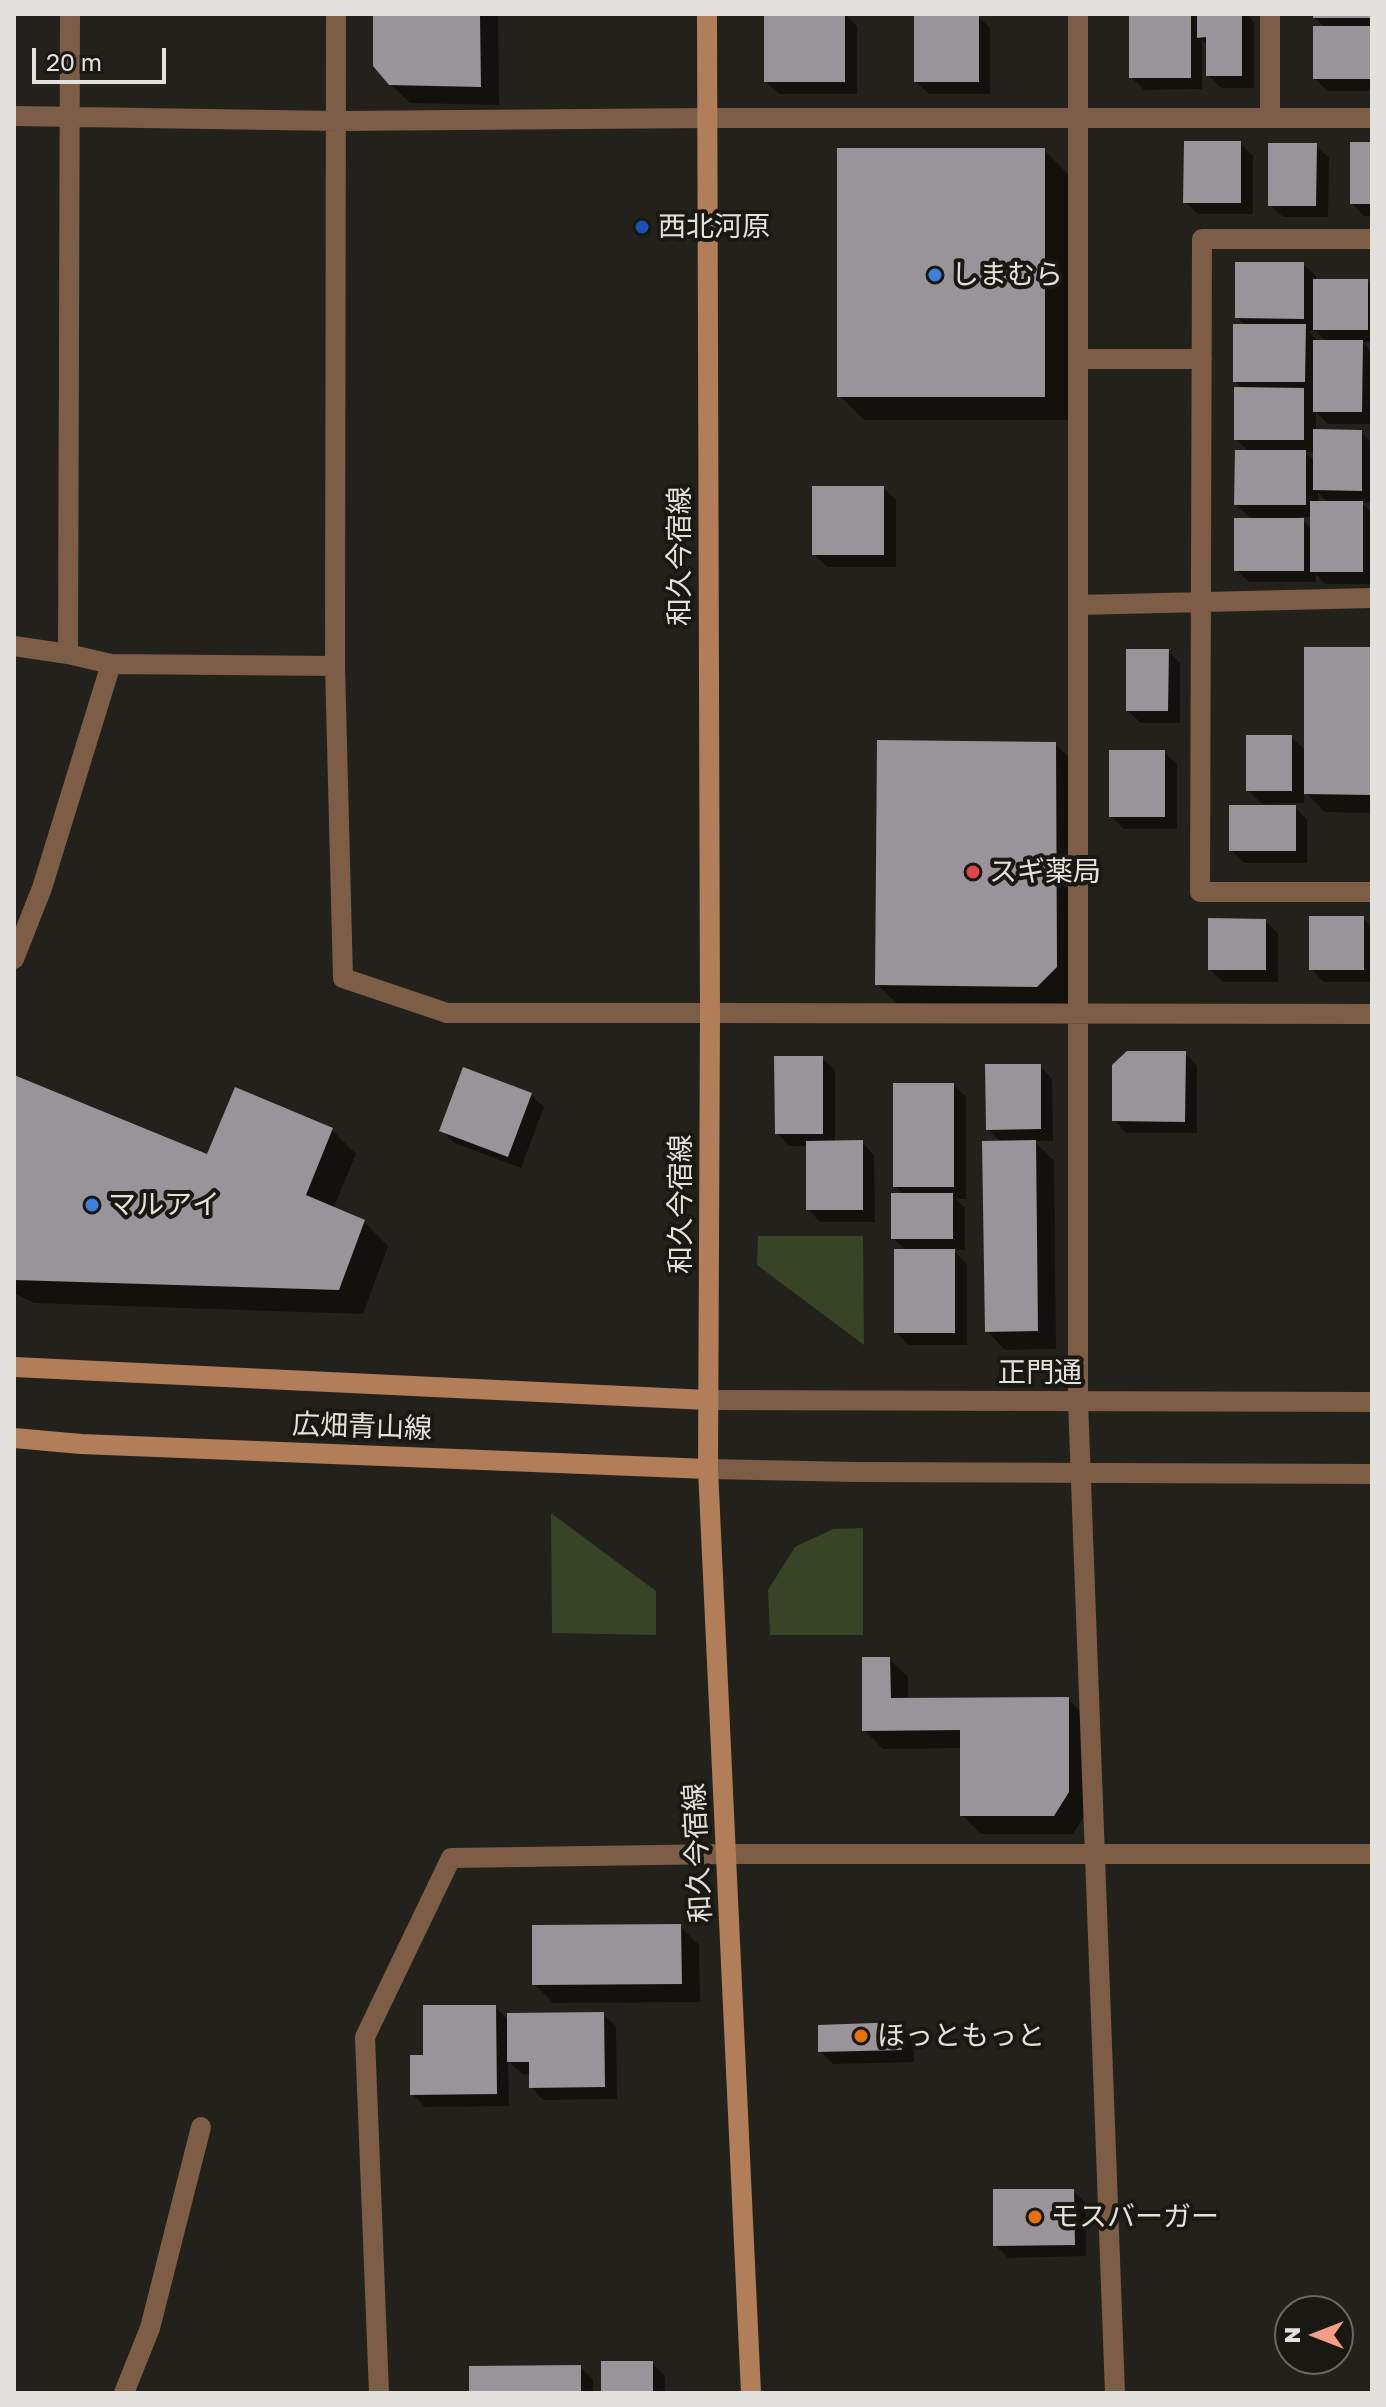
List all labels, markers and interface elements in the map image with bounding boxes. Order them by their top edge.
scale bar [36,32,170,82]
text: 20 m [46,47,102,76]
place label: 西北河原 [658,210,770,244]
marker: 西北河原 [633,218,651,236]
place label: しまむら [951,258,1063,292]
marker: しまむら [926,266,944,284]
street label: 和久今宿線 [663,486,697,626]
place label: スギ薬局 [989,855,1101,889]
marker: スギ薬局 [964,863,982,881]
street label: 和久今宿線 [664,1134,698,1274]
place label: マルアイ [108,1188,220,1222]
marker: マルアイ [83,1196,101,1214]
street label: 正門通 [998,1356,1082,1390]
street label: 広畑青山線 [291,1408,433,1446]
street label: 和久今宿線 [678,1782,718,1924]
place label: ほっともっと [877,2019,1045,2053]
marker: ほっともっと [852,2027,870,2045]
place label: モスバーガー [1051,2200,1219,2234]
marker: モスバーガー [1026,2208,1044,2226]
north arrow [1274,2295,1354,2375]
text: N [1278,2327,1305,2343]

